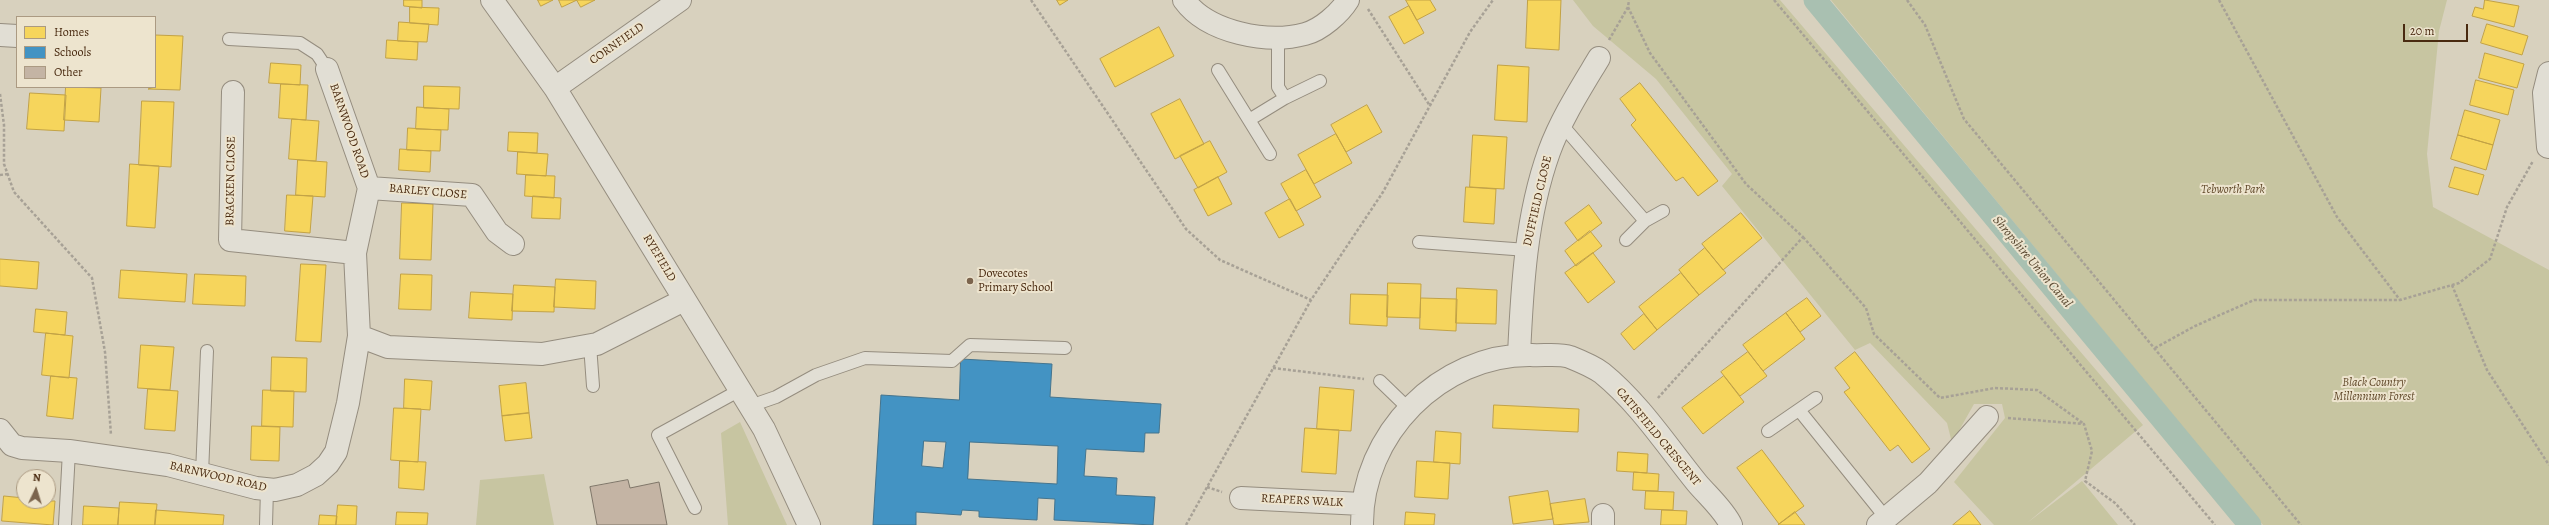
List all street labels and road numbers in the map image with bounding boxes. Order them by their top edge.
street label: CORNFIELD [587,20,647,68]
street label: BARNWOOD ROAD [326,82,372,180]
street label: BRACKEN CLOSE [223,136,239,226]
street label: DUFFIELD CLOSE [1521,154,1555,248]
street label: BARLEY CLOSE [388,181,468,203]
street label: RYEFIELD [639,232,679,284]
street label: CATISFIELD CRESCENT [1613,385,1703,489]
street label: BARNWOOD ROAD [168,459,268,495]
street label: REAPERS WALK [1261,492,1343,510]

